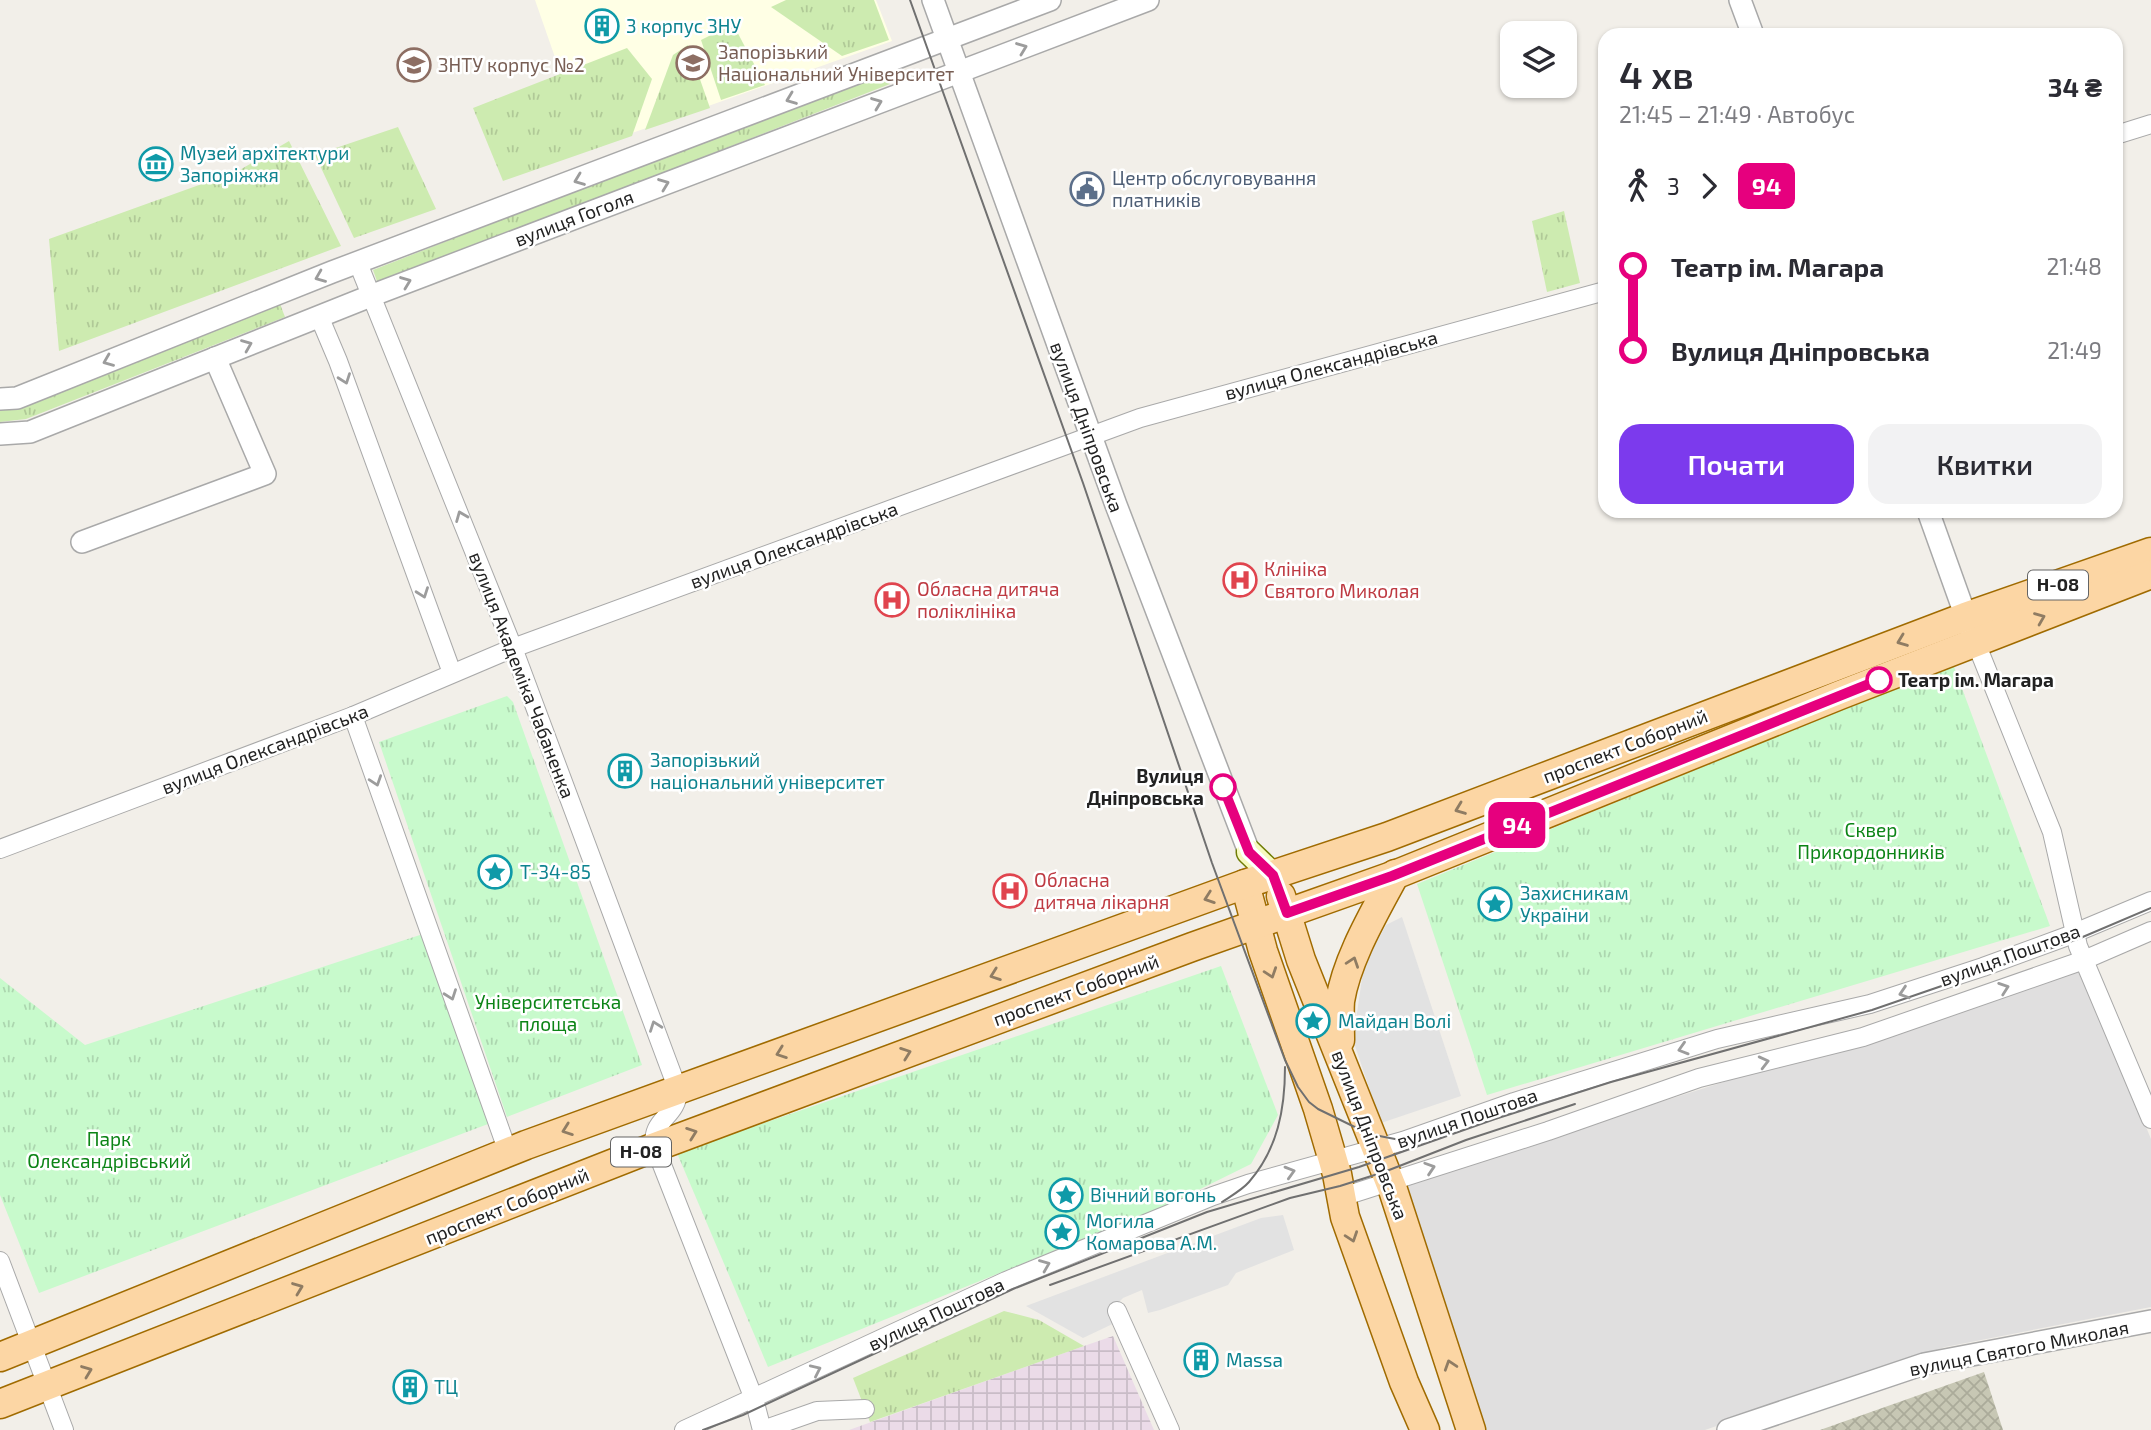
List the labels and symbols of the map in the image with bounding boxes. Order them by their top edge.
building icon: 3 корпус ЗНУ [583,7,621,45]
place label: 3 корпус ЗНУ [626,14,741,38]
place label: Запорізький Національний Університет [718,40,954,85]
one-way arrow [1016,42,1028,56]
school or university icon: Запорізький Національний Університет [674,44,712,82]
school or university icon: ЗНТУ корпус №2 [395,46,433,84]
place label: ЗНТУ корпус №2 [438,53,585,77]
one-way arrow [786,90,798,104]
one-way arrow [870,97,882,111]
place label: Музей архітектури Запоріжжя [180,141,350,186]
museum icon: Музей архітектури Запоріжжя [137,145,175,183]
place label: Центр обслуговування платників [1112,166,1316,211]
public building icon: Центр обслуговування платників [1068,170,1106,208]
one-way arrow [573,171,585,185]
one-way arrow [658,178,670,192]
street label: вулиця Гоголя [511,184,637,252]
one-way arrow [314,269,326,283]
one-way arrow [399,276,411,290]
street label: вулиця Олександрівська [1222,325,1440,405]
street label: вулиця Дніпровська [1045,338,1129,516]
one-way arrow [241,339,253,353]
one-way arrow [103,353,115,367]
one-way arrow [337,372,351,384]
street label: вулиця Олександрівська [687,496,901,594]
one-way arrow [455,511,469,524]
street label: вулиця Академіка Чабаненка [464,548,580,802]
place label: Клініка Святого Миколая [1264,557,1419,602]
hospital icon: Клініка Святого Миколая [1221,561,1259,599]
road number: Н-08 [2028,570,2088,600]
place label: Обласна дитяча поліклініка [917,577,1059,622]
hospital icon: Обласна дитяча поліклініка [873,581,911,619]
one-way arrow [415,586,429,598]
one-way arrow [2033,613,2045,627]
one-way arrow [1896,633,1908,647]
marker: Театр ім. Магара [1866,667,1892,693]
place label: Театр ім. Магара [1898,668,2054,691]
street label: вулиця Олександрівська [158,698,372,800]
street label: проспект Соборний [1539,703,1711,788]
place label: Запорізький національний університет [650,748,885,794]
building icon: Запорізький національний університет [606,752,644,790]
place label: Вулиця Дніпровська [1087,764,1204,809]
one-way arrow [368,774,382,786]
marker: Вулиця Дніпровська [1210,774,1236,800]
one-way arrow [1454,801,1466,815]
line badge: 94 [1486,802,1548,848]
park label: Сквер Прикордонників [1797,818,1945,863]
place icon: Т-34-85 [476,853,514,891]
place label: Т-34-85 [520,860,591,883]
place label: Обласна дитяча лікарня [1034,868,1169,913]
hospital icon: Обласна дитяча лікарня [991,872,1029,910]
place label: Захисникам України [1520,881,1629,926]
place icon: Захисникам України [1476,885,1514,923]
one-way arrow [1204,890,1216,904]
street label: вулиця Поштова [1937,919,2083,991]
street label: проспект Соборний [990,949,1162,1030]
one-way arrow [1345,956,1359,969]
one-way arrow [990,967,1002,981]
one-way arrow [1263,967,1277,979]
one-way arrow [1998,982,2010,996]
one-way arrow [1898,985,1910,999]
one-way arrow [443,989,457,1001]
park label: Університетська площа [475,990,621,1035]
place icon: Майдан Волі [1294,1002,1332,1040]
place label: Майдан Волі [1338,1009,1451,1032]
one-way arrow [649,1020,663,1032]
one-way arrow [1678,1041,1690,1055]
one-way arrow [776,1045,788,1059]
street label: вулиця Дніпровська [1327,1047,1413,1223]
one-way arrow [899,1048,911,1062]
one-way arrow [1758,1056,1770,1070]
street label: вулиця Поштова [1393,1083,1541,1153]
one-way arrow [562,1122,574,1136]
park label: Парк Олександрівський [27,1127,191,1172]
one-way arrow [686,1127,698,1141]
road number: Н-08 [611,1138,671,1167]
street label: проспект Соборний [421,1162,592,1249]
one-way arrow [1424,1162,1436,1176]
one-way arrow [1284,1165,1296,1180]
place icon: Вічний вогонь [1047,1176,1085,1214]
place label: Вічний вогонь [1090,1183,1216,1206]
place label: Могила Комарова А.М. [1086,1209,1217,1254]
place icon: Могила Комарова А.М. [1043,1213,1081,1251]
one-way arrow [1344,1231,1358,1243]
one-way arrow [1038,1259,1050,1273]
street label: вулиця Поштова [864,1272,1008,1356]
one-way arrow [292,1282,304,1296]
street label: вулиця Святого Миколая [1907,1315,2131,1381]
building icon: Massa [1182,1341,1220,1379]
place label: Massa [1226,1348,1283,1371]
one-way arrow [1444,1359,1458,1372]
one-way arrow [809,1364,821,1378]
one-way arrow [80,1365,92,1379]
building icon: ТЦ [391,1368,429,1406]
place label: ТЦ [434,1375,458,1398]

